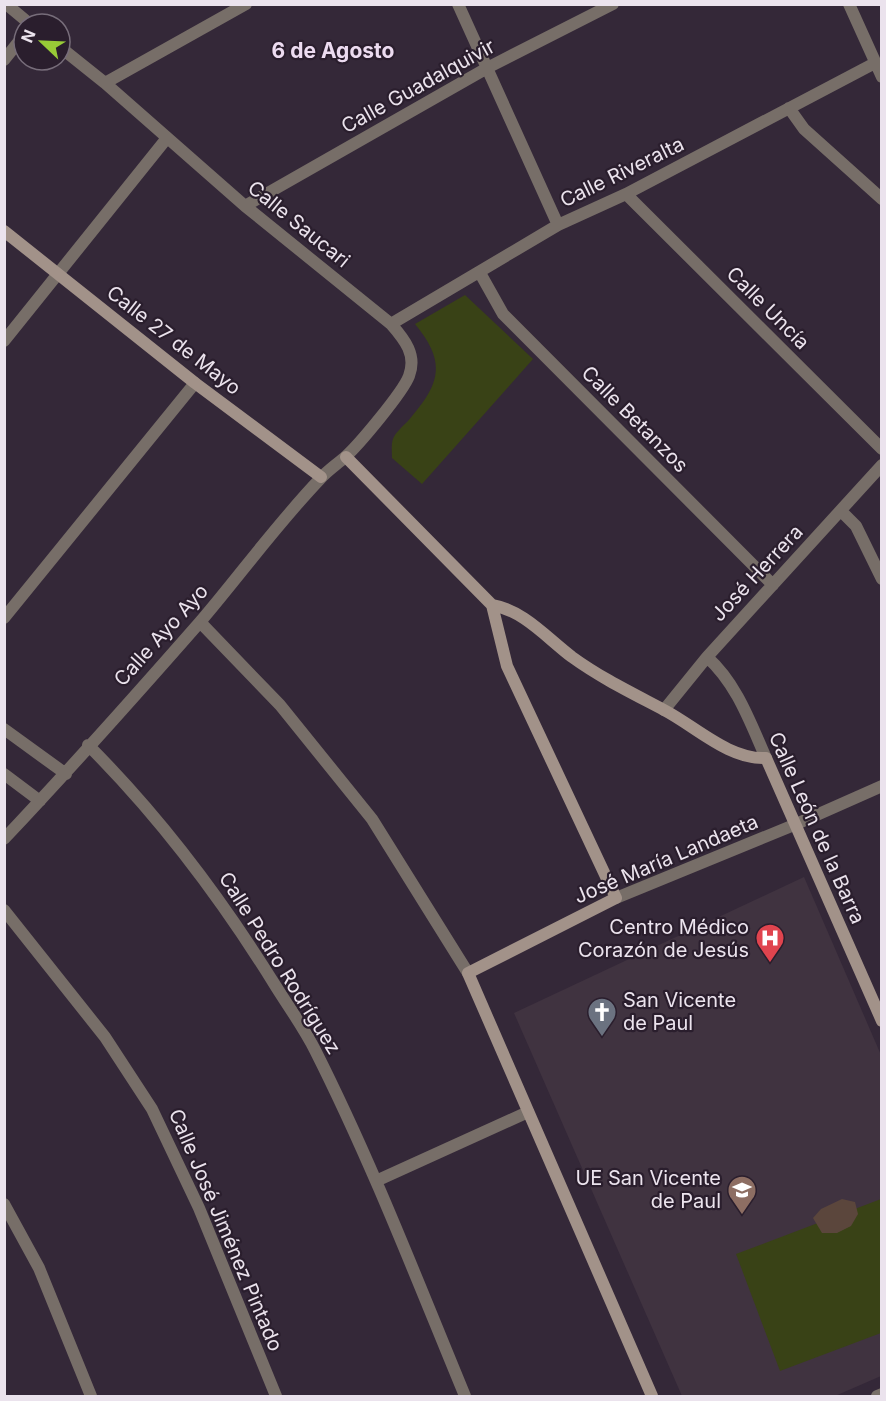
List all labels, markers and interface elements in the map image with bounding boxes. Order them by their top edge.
north arrow [12,12,72,72]
text: N [17,27,40,46]
street label: Calle Guadalquivir [337,34,499,138]
district label: 6 de Agosto [272,38,395,63]
street label: Calle Riveralta [556,132,688,212]
street label: Calle Saucari [243,176,355,272]
street label: Calle Uncía [722,262,814,354]
street label: Calle 27 de Mayo [102,280,246,400]
street label: Calle Betanzos [577,361,693,477]
street label: José Herrera [706,520,808,626]
street label: Calle Ayo Ayo [109,579,213,691]
street label: Calle León de la Barra [764,728,870,928]
street label: José María Landaeta [570,809,762,909]
street label: Calle Pedro Rodríguez [214,868,346,1058]
place label: Centro Médico Corazón de Jesús [578,915,749,962]
hospital icon: Centro Médico Corazón de Jesús [754,922,786,964]
place label: San Vicente de Paul [623,988,736,1035]
church icon: San Vicente de Paul [586,996,618,1038]
street label: Calle José Jiménez Pintado [164,1105,288,1355]
place label: UE San Vicente de Paul [575,1166,721,1213]
school or university icon: UE San Vicente de Paul [726,1174,758,1216]

